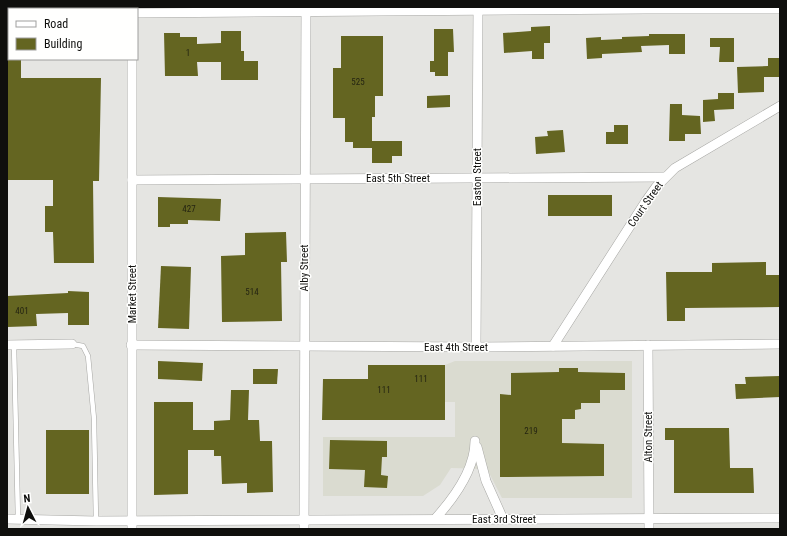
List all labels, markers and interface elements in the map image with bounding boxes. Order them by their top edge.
legend [8,8,138,60]
text: Road [44,17,68,31]
text: Building [44,37,82,51]
house number: 1 [186,48,190,58]
house number: 525 [351,77,365,87]
street label: Easton Street [471,148,484,206]
street label: East 5th Street [366,172,430,185]
street label: Court Street [625,179,666,229]
house number: 427 [182,204,196,214]
street label: Alby Street [298,244,311,292]
street label: Market Street [126,265,139,323]
house number: 514 [245,287,259,297]
house number: 401 [15,306,29,316]
street label: East 4th Street [424,341,488,354]
house number: 111 [414,374,428,384]
house number: 111 [377,385,391,395]
street label: Alton Street [642,411,655,463]
house number: 219 [524,426,538,436]
north arrow [8,488,48,528]
text: N [23,492,31,505]
street label: East 3rd Street [472,513,536,526]

